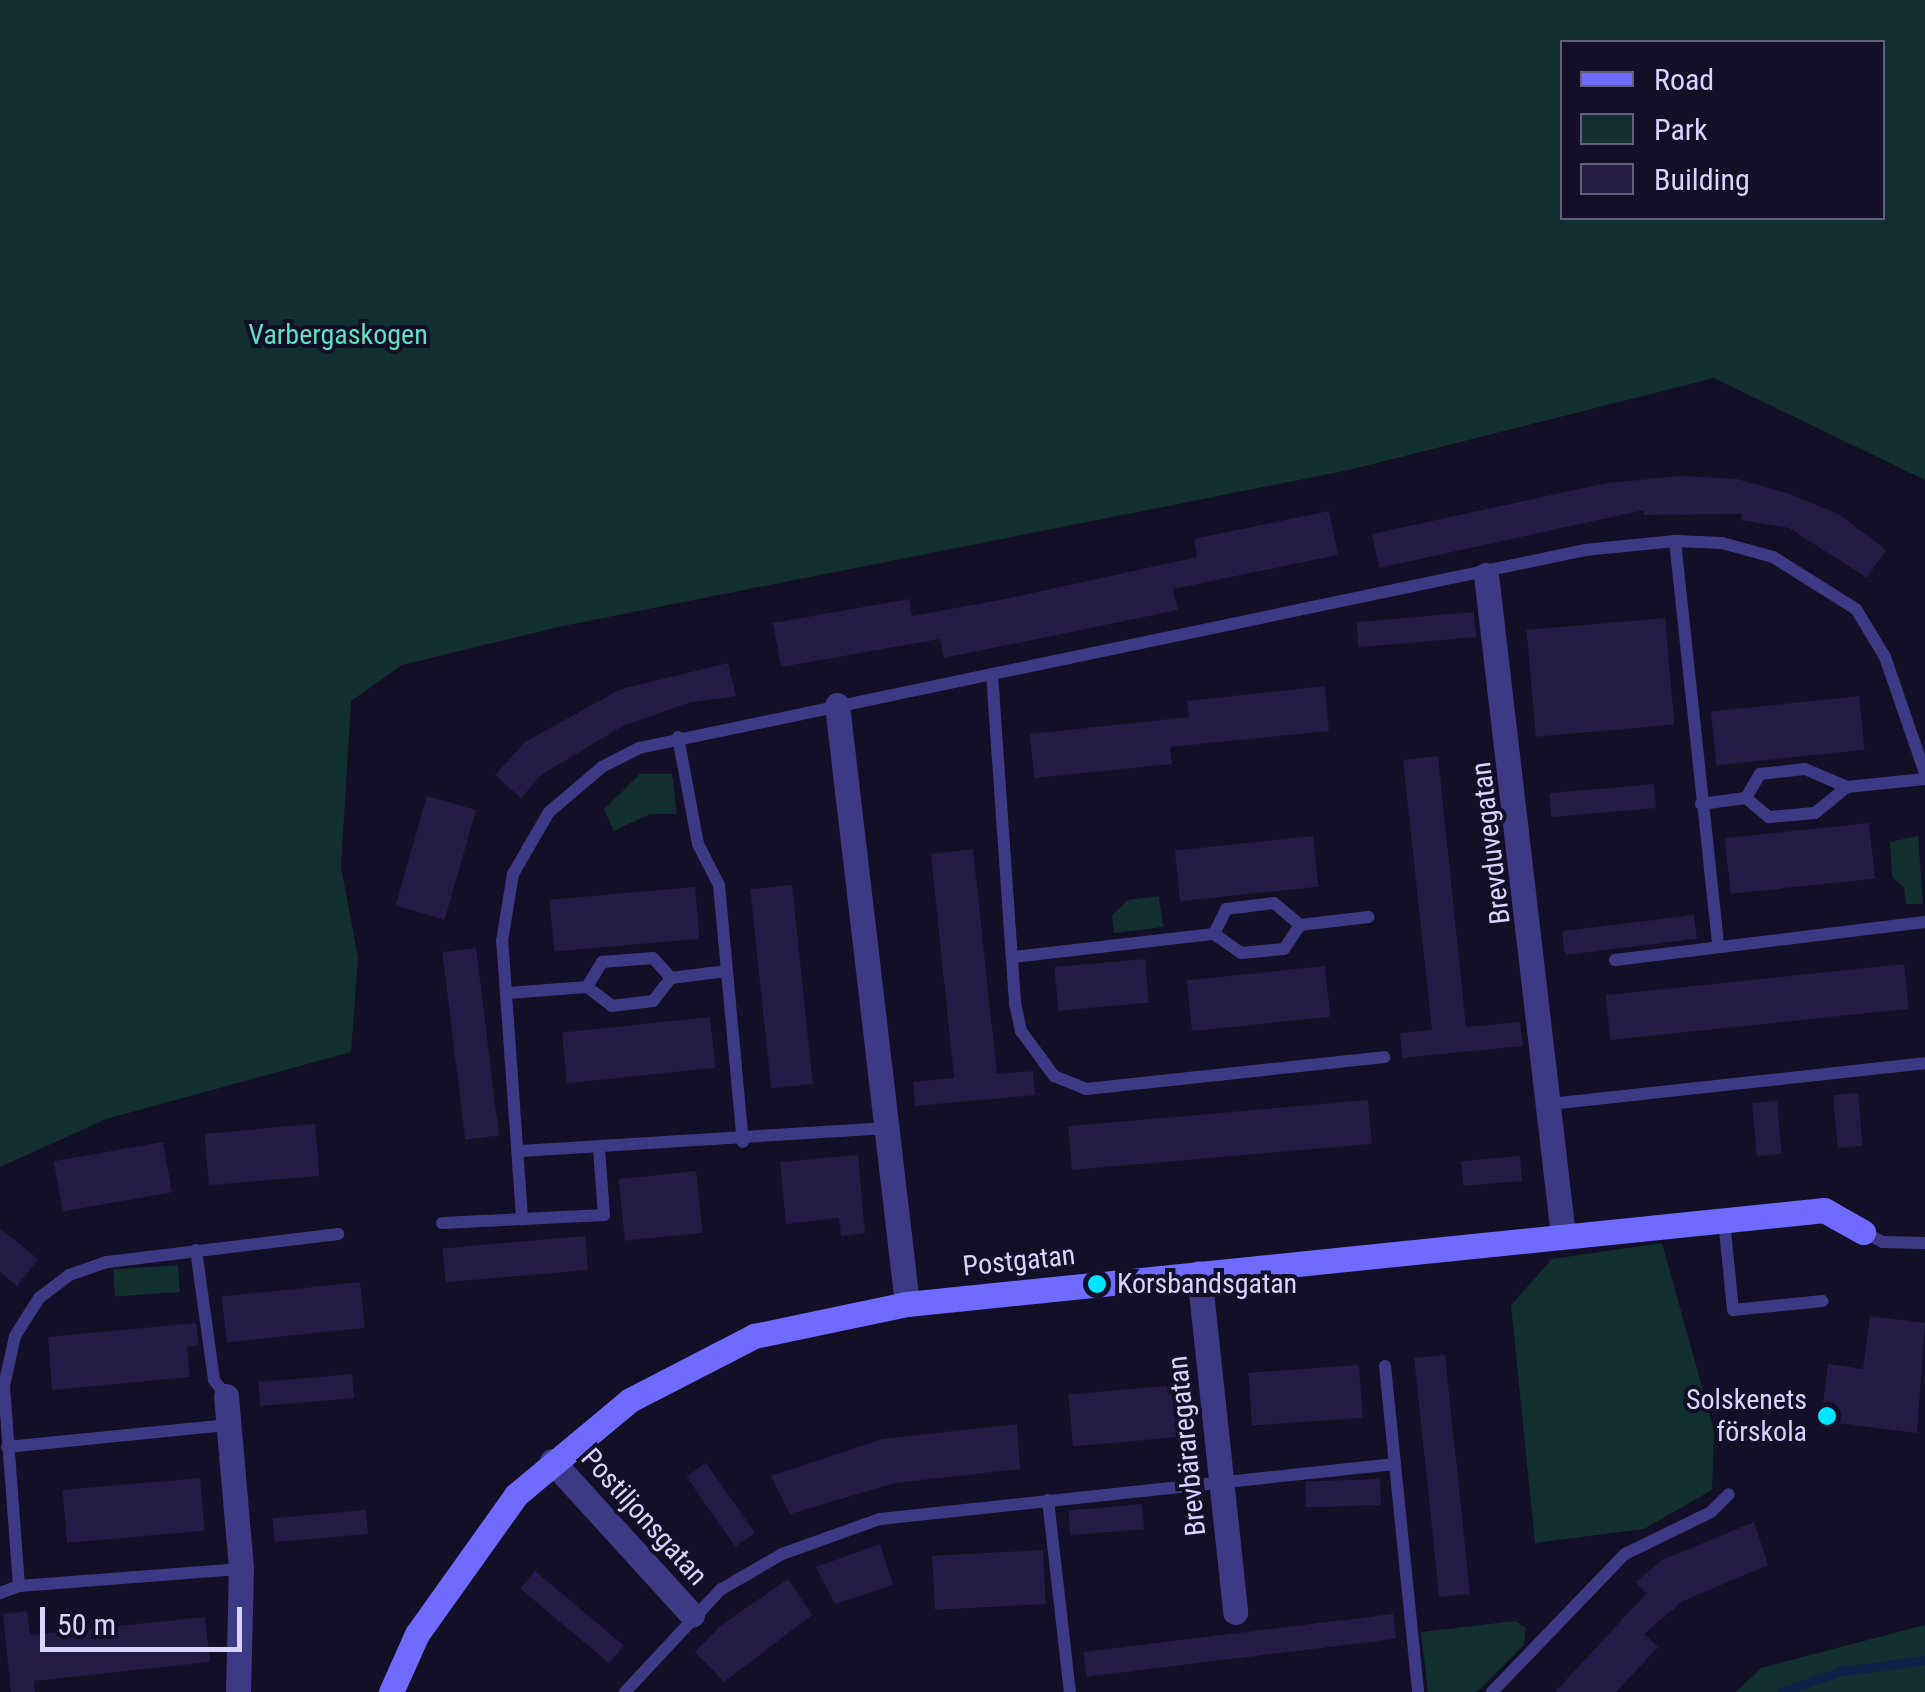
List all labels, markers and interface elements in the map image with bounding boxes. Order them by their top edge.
legend [1560,40,1885,220]
text: Road [1654,62,1714,97]
text: Park [1654,112,1708,147]
text: Building [1654,162,1750,197]
park label: Varbergaskogen [248,318,428,352]
street label: Brevduvegatan [1464,760,1518,926]
street label: Postgatan [961,1238,1077,1284]
place label: Korsbandsgatan [1117,1267,1297,1301]
marker: Korsbandsgatan [1086,1273,1108,1295]
street label: Brevbäraregatan [1161,1354,1213,1538]
place label: Solskenets förskola [1686,1383,1807,1449]
marker: Solskenets förskola [1816,1405,1838,1427]
street label: Postiljonsgatan [574,1442,714,1592]
scale bar [45,1587,248,1649]
text: 50 m [57,1607,116,1642]

